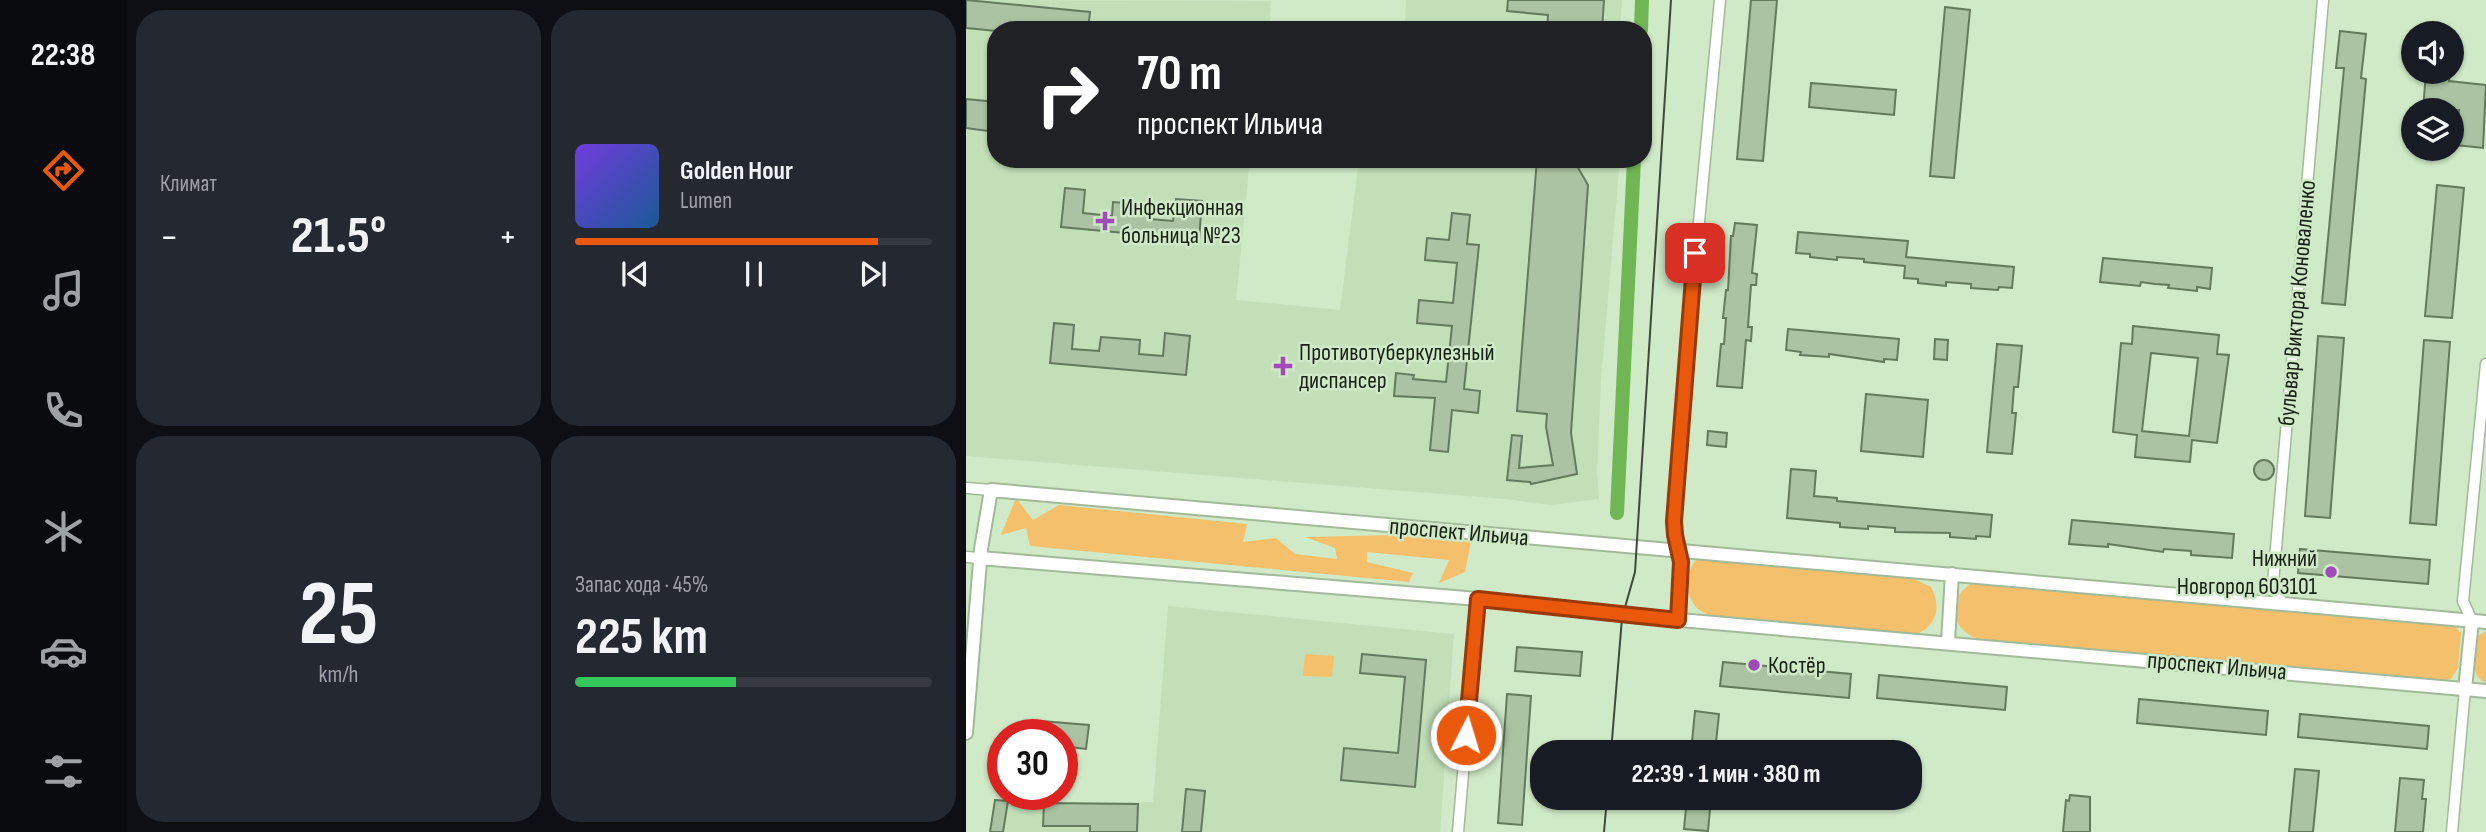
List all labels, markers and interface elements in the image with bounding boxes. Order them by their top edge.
map controls [2401,21,2464,161]
button: sound [2401,21,2464,84]
text: 22:38 [31,36,95,75]
text: 70 m [1137,45,1222,104]
icon: right [1022,49,1113,140]
button: layers [2401,98,2464,161]
text: проспект Ильича [1137,105,1323,144]
icon: directions [39,146,88,195]
text: Golden Hour [680,156,793,187]
text: Климат [160,170,217,198]
street label: бульвар Виктора Коноваленко [2272,179,2322,427]
text: Lumen [680,187,732,215]
place label: Инфекционная больница №23 [1121,193,1244,250]
text: 21.5° [291,205,386,268]
marker: Инфекционная больница №23 [1095,211,1115,231]
text: − [160,215,179,260]
text: + [498,215,517,260]
pin [1665,223,1725,283]
icon: arrive [1676,234,1714,272]
icon: previous [616,255,654,293]
icon: pause [735,255,773,293]
icon: next [854,255,892,293]
icon: music [39,266,88,315]
place label: Противотуберкулезный диспансер [1299,338,1495,395]
marker: Противотуберкулезный диспансер [1273,356,1293,376]
icon: phone [39,386,88,435]
icon: climate [39,507,88,556]
street label: проспект Ильича [1388,511,1530,553]
place label: Нижний Новгород 603101 [2177,544,2318,601]
text: 25 [299,561,378,670]
marker: Нижний Новгород 603101 [2323,564,2339,580]
text: Запас хода · 45% [575,571,708,599]
text: 225 km [575,606,708,669]
icon: car [39,627,88,676]
street label: проспект Ильича [2146,645,2288,687]
place label: Костёр [1768,651,1826,680]
marker: Костёр [1746,657,1762,673]
text: km/h [319,661,358,689]
position arrow [1429,698,1503,772]
speed limit sign: 30 [987,719,1078,810]
icon: filters [39,747,88,796]
text: 22:39 · 1 мин · 380 m [1631,759,1821,790]

